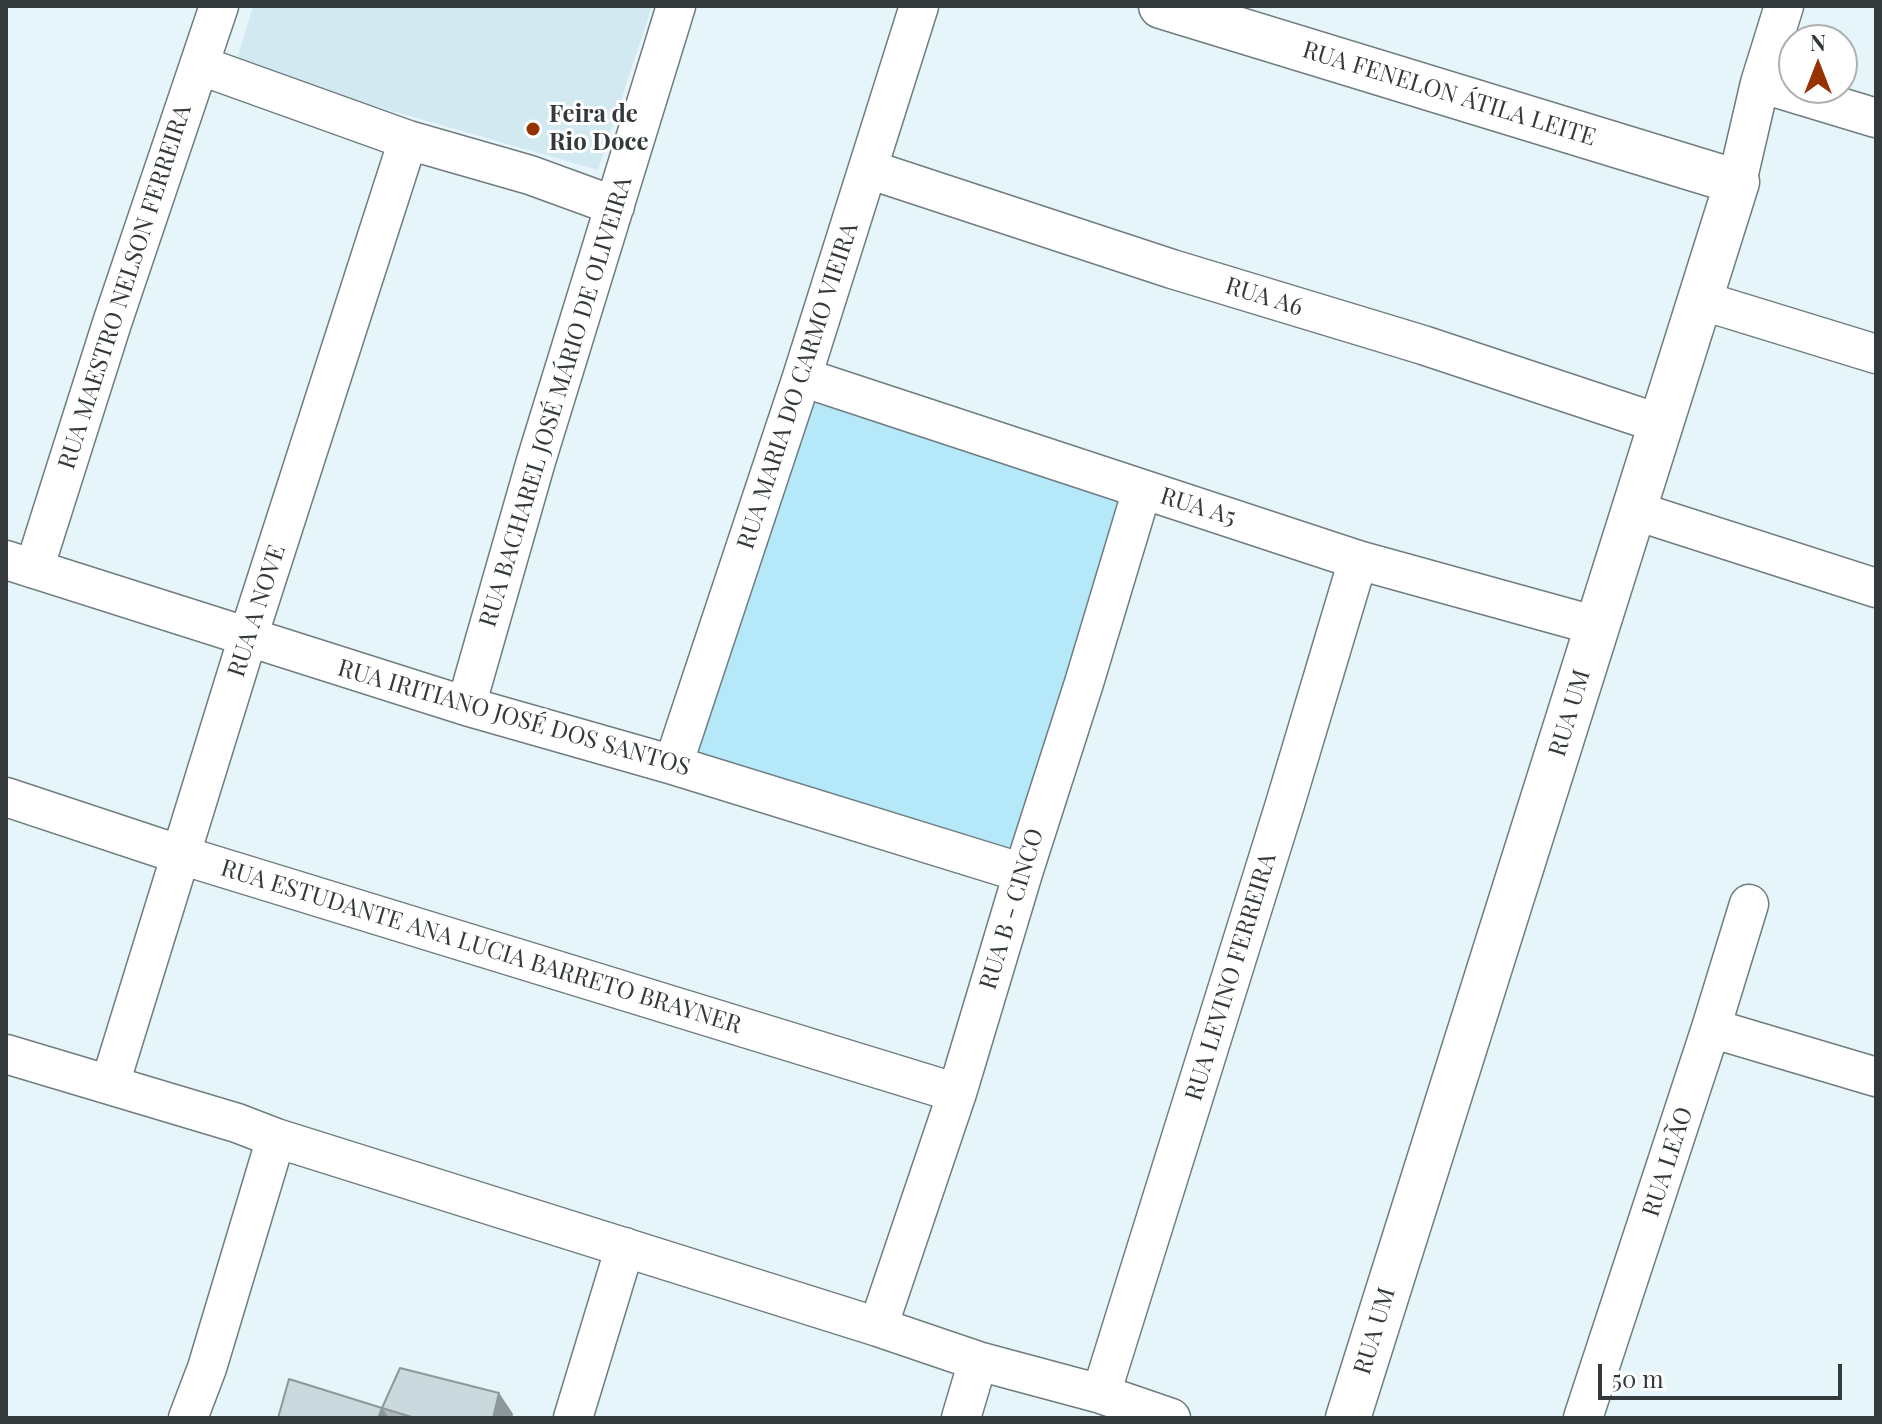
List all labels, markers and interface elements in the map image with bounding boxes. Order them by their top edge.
north arrow [1778,24,1858,104]
text: N [1810,27,1826,57]
street label: RUA FENELON ÁTILA LEITE [1299,36,1599,152]
street label: RUA MAESTRO NELSON FERREIRA [52,101,198,473]
place label: Feira de Rio Doce [549,101,649,157]
marker: Feira de Rio Doce [524,120,542,138]
street label: RUA BACHAREL JOSÉ MÁRIO DE OLIVEIRA [474,173,638,631]
street label: RUA MARIA DO CARMO VIEIRA [732,219,864,553]
street label: RUA A6 [1222,272,1306,322]
street label: RUA A5 [1157,482,1239,532]
street label: RUA A NOVE [222,541,292,681]
street label: RUA IRITIANO JOSÉ DOS SANTOS [334,654,694,782]
street label: RUA UM [1543,666,1597,760]
street label: RUA B - CINCO [974,825,1050,993]
street label: RUA LEVINO FERREIRA [1180,850,1282,1104]
street label: RUA ESTUDANTE ANA LUCIA BARRETO BRAYNER [217,854,745,1040]
street label: RUA LEÃO [1637,1104,1699,1220]
street label: RUA UM [1348,1284,1402,1378]
scale bar [1602,1348,1846,1398]
text: 50 m [1612,1362,1664,1394]

